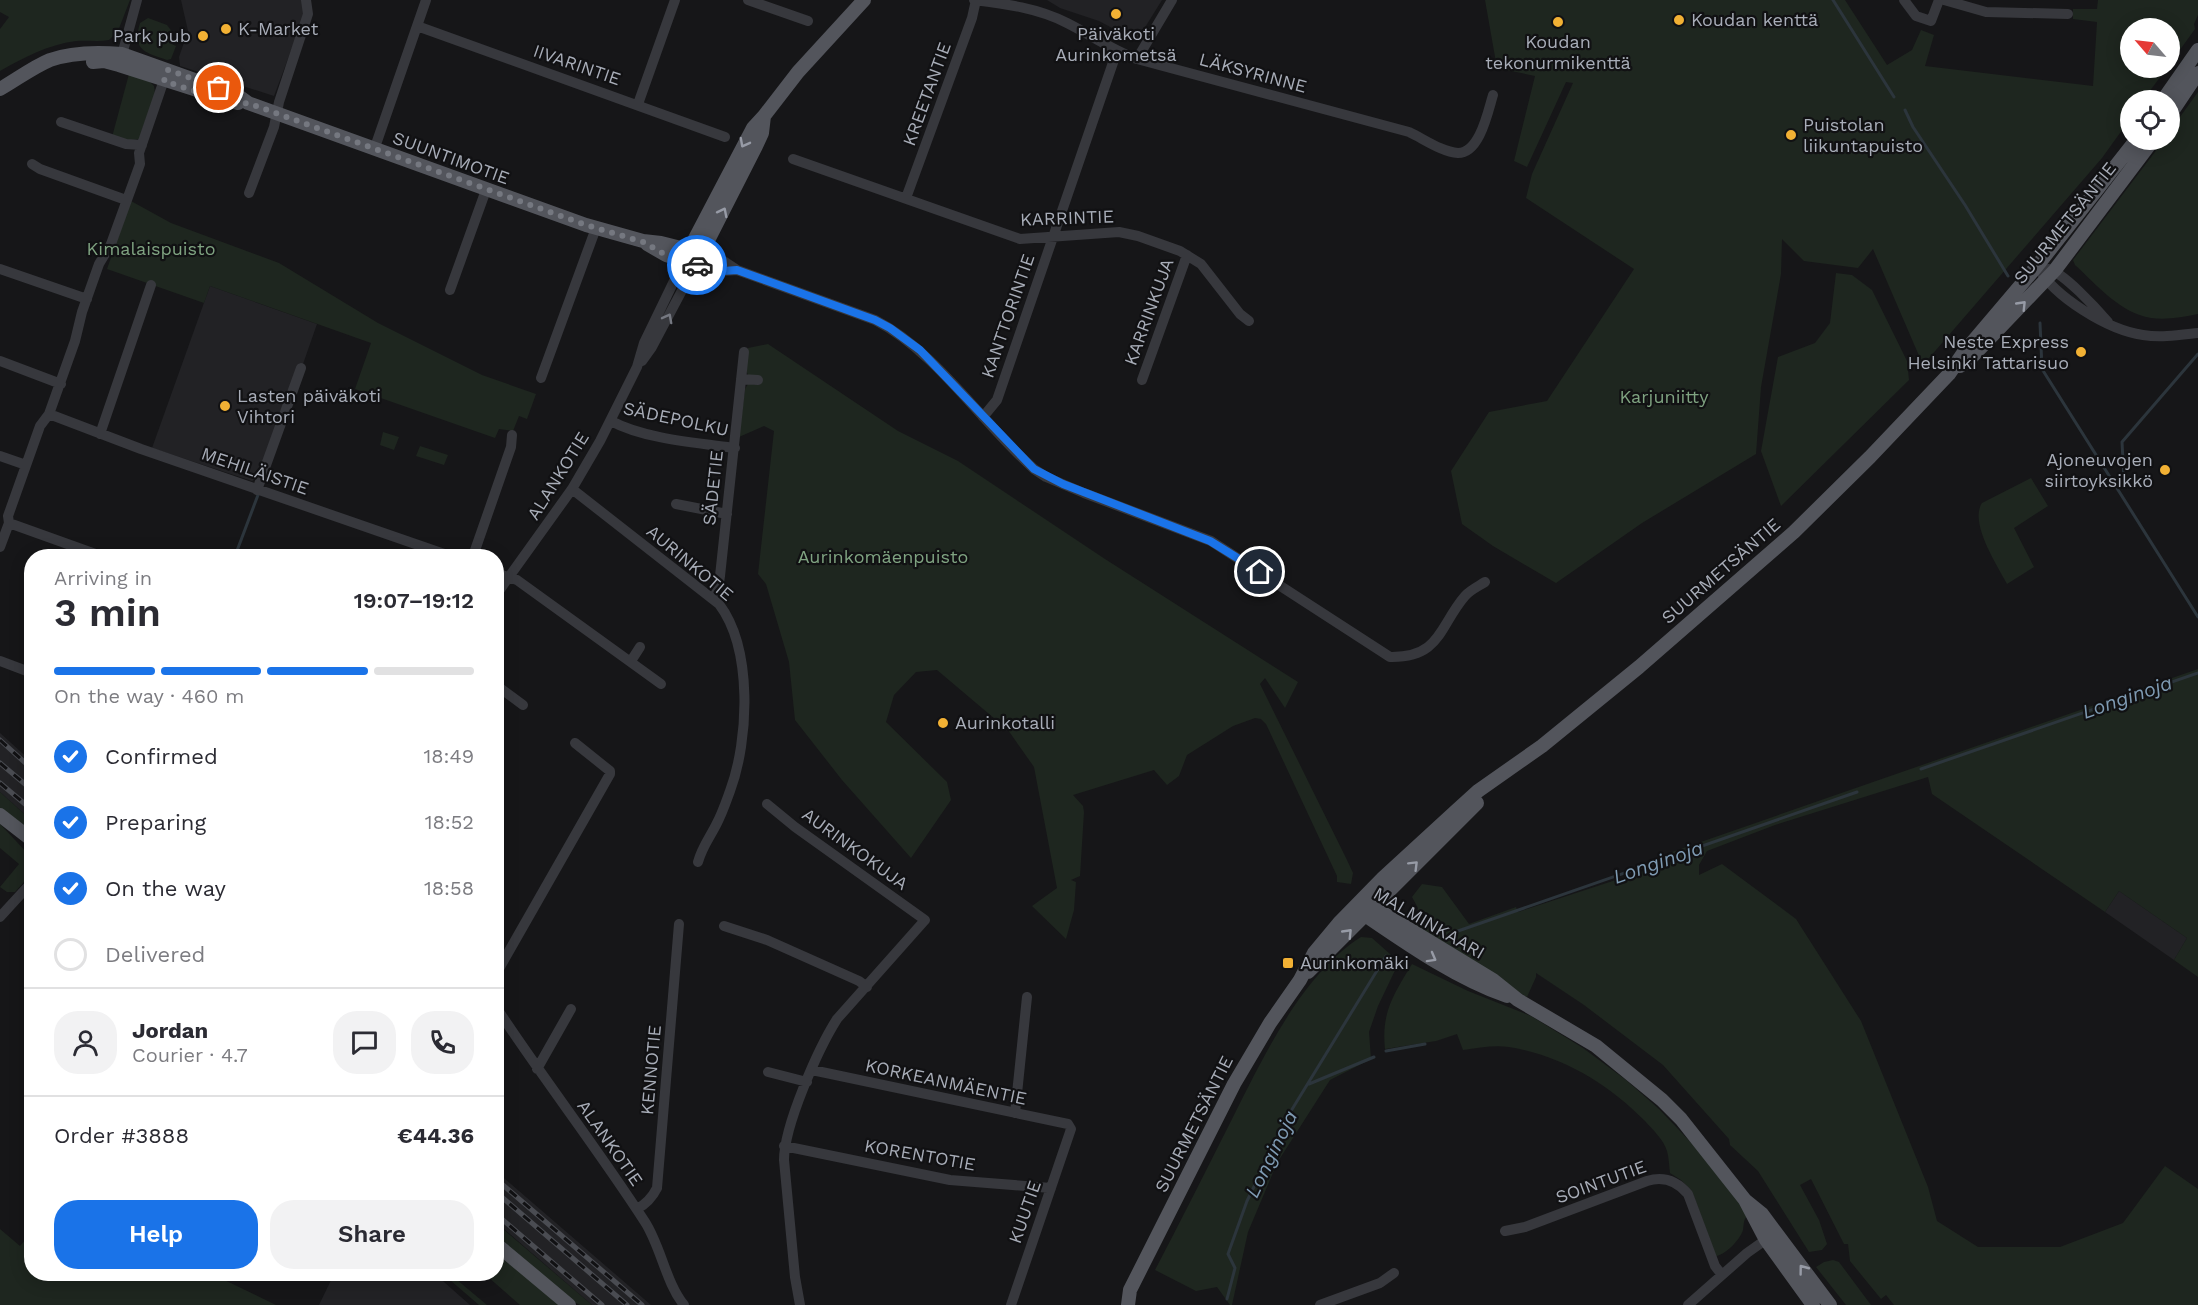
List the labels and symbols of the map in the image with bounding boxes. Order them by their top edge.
marker: Päiväkoti Aurinkometsä [1109,7,1123,21]
place label: Koudan kenttä [1691,9,1818,30]
marker: Koudan kenttä [1672,13,1686,27]
marker: Koudan tekonurmikenttä [1551,15,1565,29]
place label: K-Market [238,18,319,39]
north arrow [2120,18,2180,78]
marker: K-Market [219,22,233,36]
place label: Päiväkoti Aurinkometsä [1055,23,1177,65]
place label: Park pub [113,25,191,46]
marker: Park pub [196,29,210,43]
place label: Koudan tekonurmikenttä [1485,31,1631,73]
street label: KREETANTIE [898,39,955,149]
street label: IIVARINTIE [531,40,624,89]
street label: LÄKSYRINNE [1197,48,1309,97]
pin [193,62,244,113]
place label: Puistolan liikuntapuisto [1803,114,1923,156]
street label: SUUNTIMOTIE [390,127,512,188]
marker: Puistolan liikuntapuisto [1784,128,1798,142]
one-way arrow [740,137,751,147]
street label: SUURMETSÄNTIE [2009,158,2120,288]
street label: KARRINTIE [1020,205,1114,230]
one-way arrow [715,208,727,219]
courier [667,235,727,295]
park label: Kimalaispuisto [87,238,215,259]
street label: KANTTORINTIE [976,251,1039,381]
street label: KARRINKUJA [1119,255,1178,368]
one-way arrow [2014,301,2025,312]
one-way arrow [661,313,672,324]
place label: Neste Express Helsinki Tattarisuo [1907,331,2069,373]
marker: Neste Express Helsinki Tattarisuo [2074,345,2088,359]
place label: Lasten päiväkoti Vihtori [237,385,381,427]
park label: Karjuniitty [1620,386,1709,407]
street label: SÄDEPOLKU [621,397,731,440]
marker: Lasten päiväkoti Vihtori [218,399,232,413]
street label: ALANKOTIE [522,428,593,524]
street label: MEHILÄISTIE [199,442,312,499]
street label: SÄDETIE [698,449,727,527]
place label: Ajoneuvojen siirtoyksikkö [2045,449,2153,491]
marker: Ajoneuvojen siirtoyksikkö [2158,463,2172,477]
street label: SUURMETSÄNTIE [1657,513,1784,628]
street label: AURINKOTIE [643,520,738,605]
park label: Aurinkomäenpuisto [798,546,968,567]
pin [1234,546,1285,597]
water label: Longinoja [2079,670,2175,724]
place label: Aurinkotalli [955,712,1055,733]
marker: Aurinkotalli [936,716,950,730]
street label: AURINKOKUJA [798,803,912,894]
water label: Longinoja [1610,835,1706,889]
one-way arrow [1407,862,1418,873]
street label: MALMINKAARI [1370,882,1489,963]
one-way arrow [1340,930,1351,941]
one-way arrow [1426,951,1436,962]
place label: Aurinkomäki [1300,952,1409,973]
marker: Aurinkomäki [1281,956,1295,970]
street label: KENNOTIE [636,1024,665,1116]
street label: SUURMETSÄNTIE [1150,1052,1237,1196]
street label: KORKEANMÄENTIE [863,1054,1029,1109]
street label: ALANKOTIE [573,1096,648,1190]
water label: Longinoja [1240,1107,1302,1201]
street label: KORENTOTIE [863,1134,977,1175]
street label: SOINTUTIE [1553,1155,1649,1208]
street label: KUUTIE [1004,1178,1045,1246]
one-way arrow [1799,1264,1810,1275]

